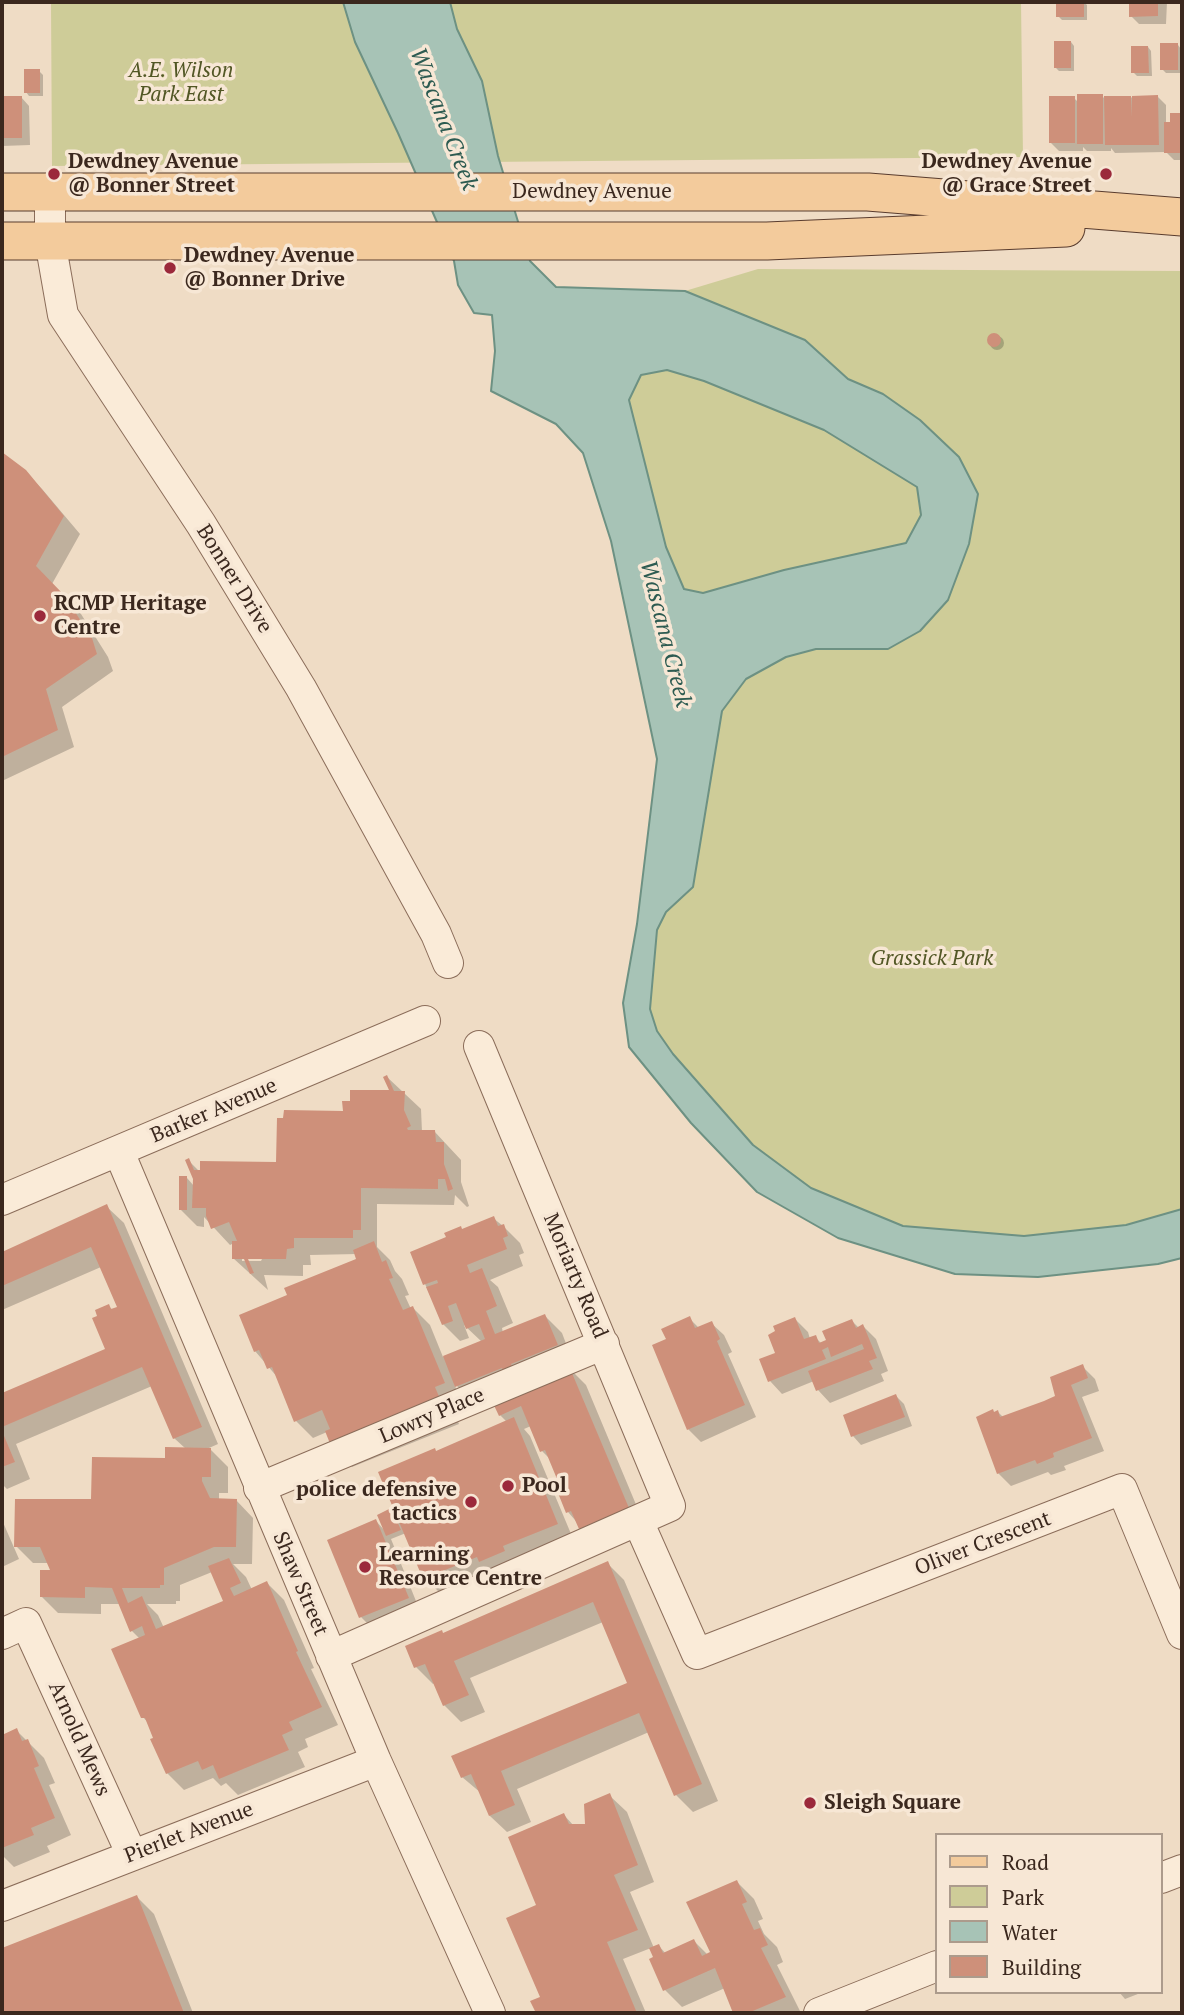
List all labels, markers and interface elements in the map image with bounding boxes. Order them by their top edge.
water label: Wascana Creek [403,44,483,194]
park label: A.E. Wilson Park East [129,58,233,108]
place label: Dewdney Avenue @ Bonner Street [68,149,239,199]
place label: Dewdney Avenue @ Grace Street [921,149,1092,199]
marker: Dewdney Avenue @ Bonner Street [46,166,62,182]
marker: Dewdney Avenue @ Grace Street [1098,166,1114,182]
street label: Dewdney Avenue [512,179,672,205]
place label: Dewdney Avenue @ Bonner Drive [184,243,355,293]
marker: Dewdney Avenue @ Bonner Drive [162,260,178,276]
street label: Bonner Drive [191,520,277,638]
water label: Wascana Creek [633,558,697,710]
place label: RCMP Heritage Centre [54,591,207,641]
marker: RCMP Heritage Centre [32,608,48,624]
park label: Grassick Park [871,946,993,972]
street label: Barker Avenue [147,1073,281,1149]
street label: Moriarty Road [537,1210,613,1342]
street label: Lowry Place [376,1383,488,1449]
place label: Pool [522,1473,567,1499]
place label: police defensive tactics [296,1477,457,1527]
marker: Pool [500,1478,516,1494]
marker: police defensive tactics [463,1494,479,1510]
street label: Oliver Crescent [911,1506,1055,1582]
street label: Shaw Street [267,1528,333,1640]
place label: Learning Resource Centre [379,1542,542,1592]
marker: Learning Resource Centre [357,1559,373,1575]
street label: Arnold Mews [43,1678,115,1800]
place label: Sleigh Square [824,1790,961,1816]
marker: Sleigh Square [802,1795,818,1811]
street label: Pierlet Avenue [121,1797,257,1869]
legend [936,1833,1163,1994]
text: Road [1002,1848,1049,1876]
text: Park [1002,1883,1044,1911]
text: Water [1002,1918,1057,1946]
text: Building [1002,1953,1081,1981]

